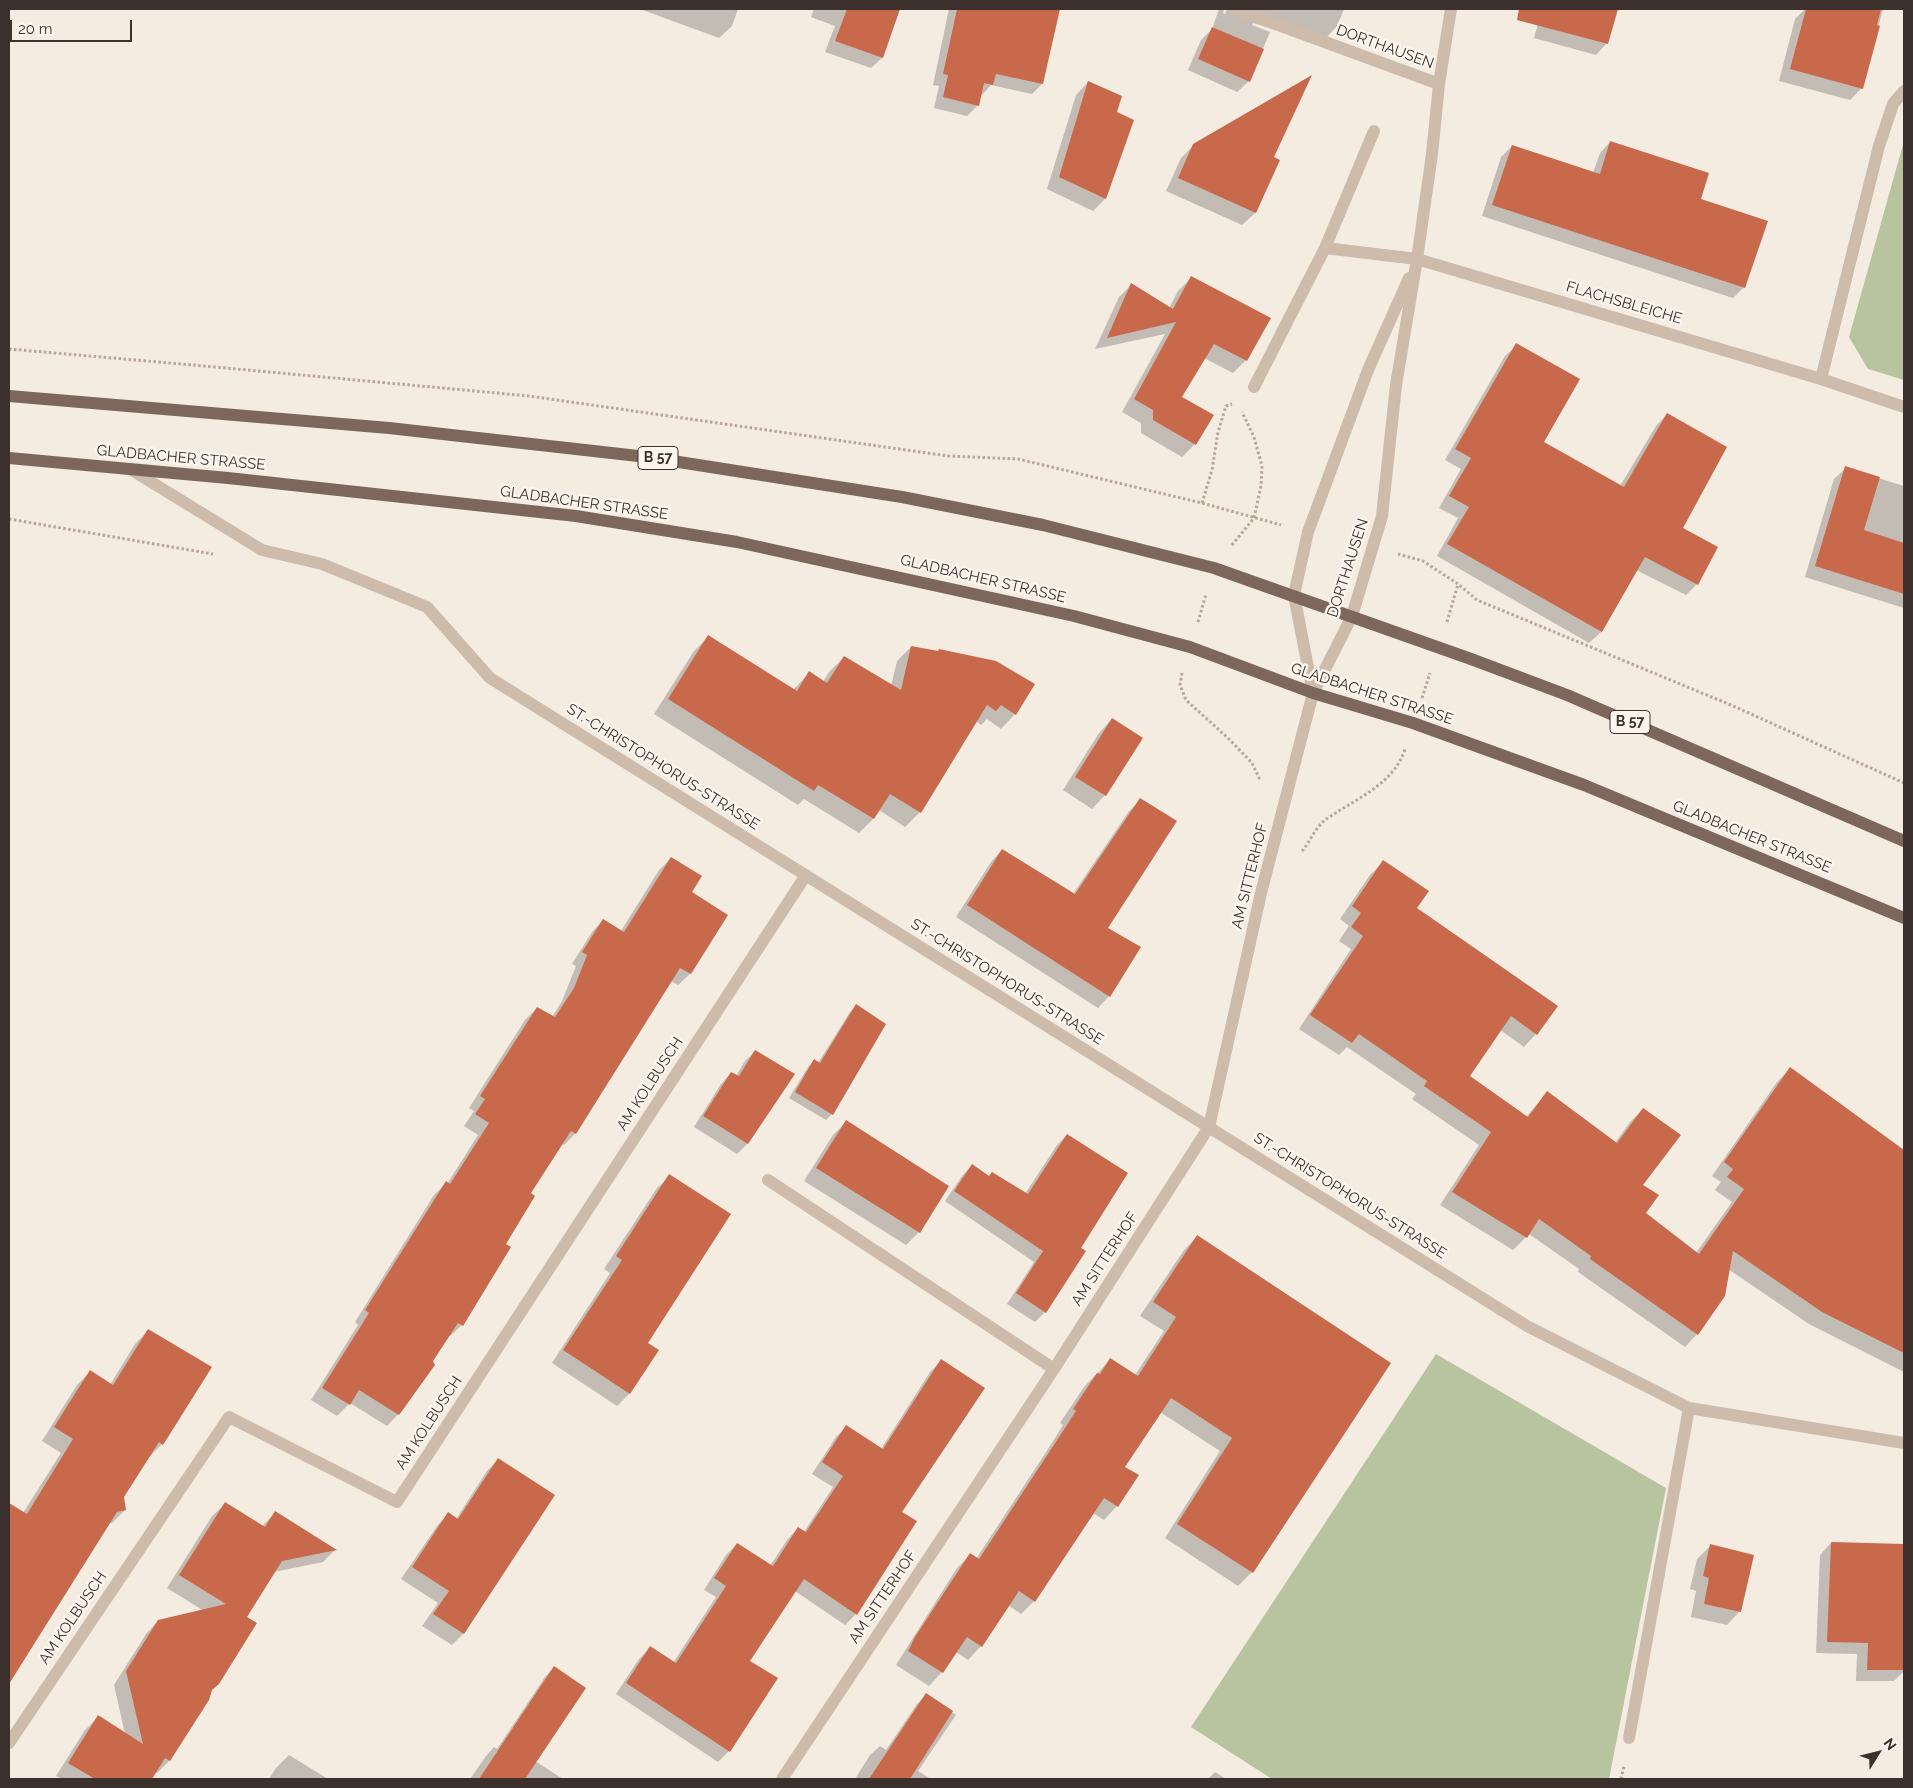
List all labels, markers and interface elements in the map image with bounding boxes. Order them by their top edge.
scale bar [12,10,135,42]
text: 20 m [18,20,53,38]
street label: DORTHAUSEN [1334,21,1436,73]
street label: FLACHSBLEICHE [1564,278,1684,328]
street label: GLADBACHER STRASSE [96,442,266,474]
road number: B 57 [638,446,678,469]
street label: GLADBACHER STRASSE [499,482,669,524]
street label: DORTHAUSEN [1324,516,1372,620]
street label: GLADBACHER STRASSE [898,551,1068,607]
street label: GLADBACHER STRASSE [1289,659,1455,729]
street label: ST.-CHRISTOPHORUS-STRASSE [563,700,763,834]
road number: B 57 [1610,710,1650,734]
street label: GLADBACHER STRASSE [1670,797,1834,877]
street label: AM SITTERHOF [1228,821,1272,931]
street label: ST.-CHRISTOPHORUS-STRASSE [907,915,1107,1049]
street label: AM KOLBUSCH [613,1034,687,1134]
street label: ST.-CHRISTOPHORUS-STRASSE [1250,1129,1450,1263]
street label: AM SITTERHOF [1068,1209,1142,1309]
street label: AM KOLBUSCH [392,1373,466,1473]
street label: AM SITTERHOF [845,1547,921,1647]
street label: AM KOLBUSCH [35,1568,111,1668]
north arrow [1853,1728,1903,1778]
text: N [1881,1735,1900,1753]

